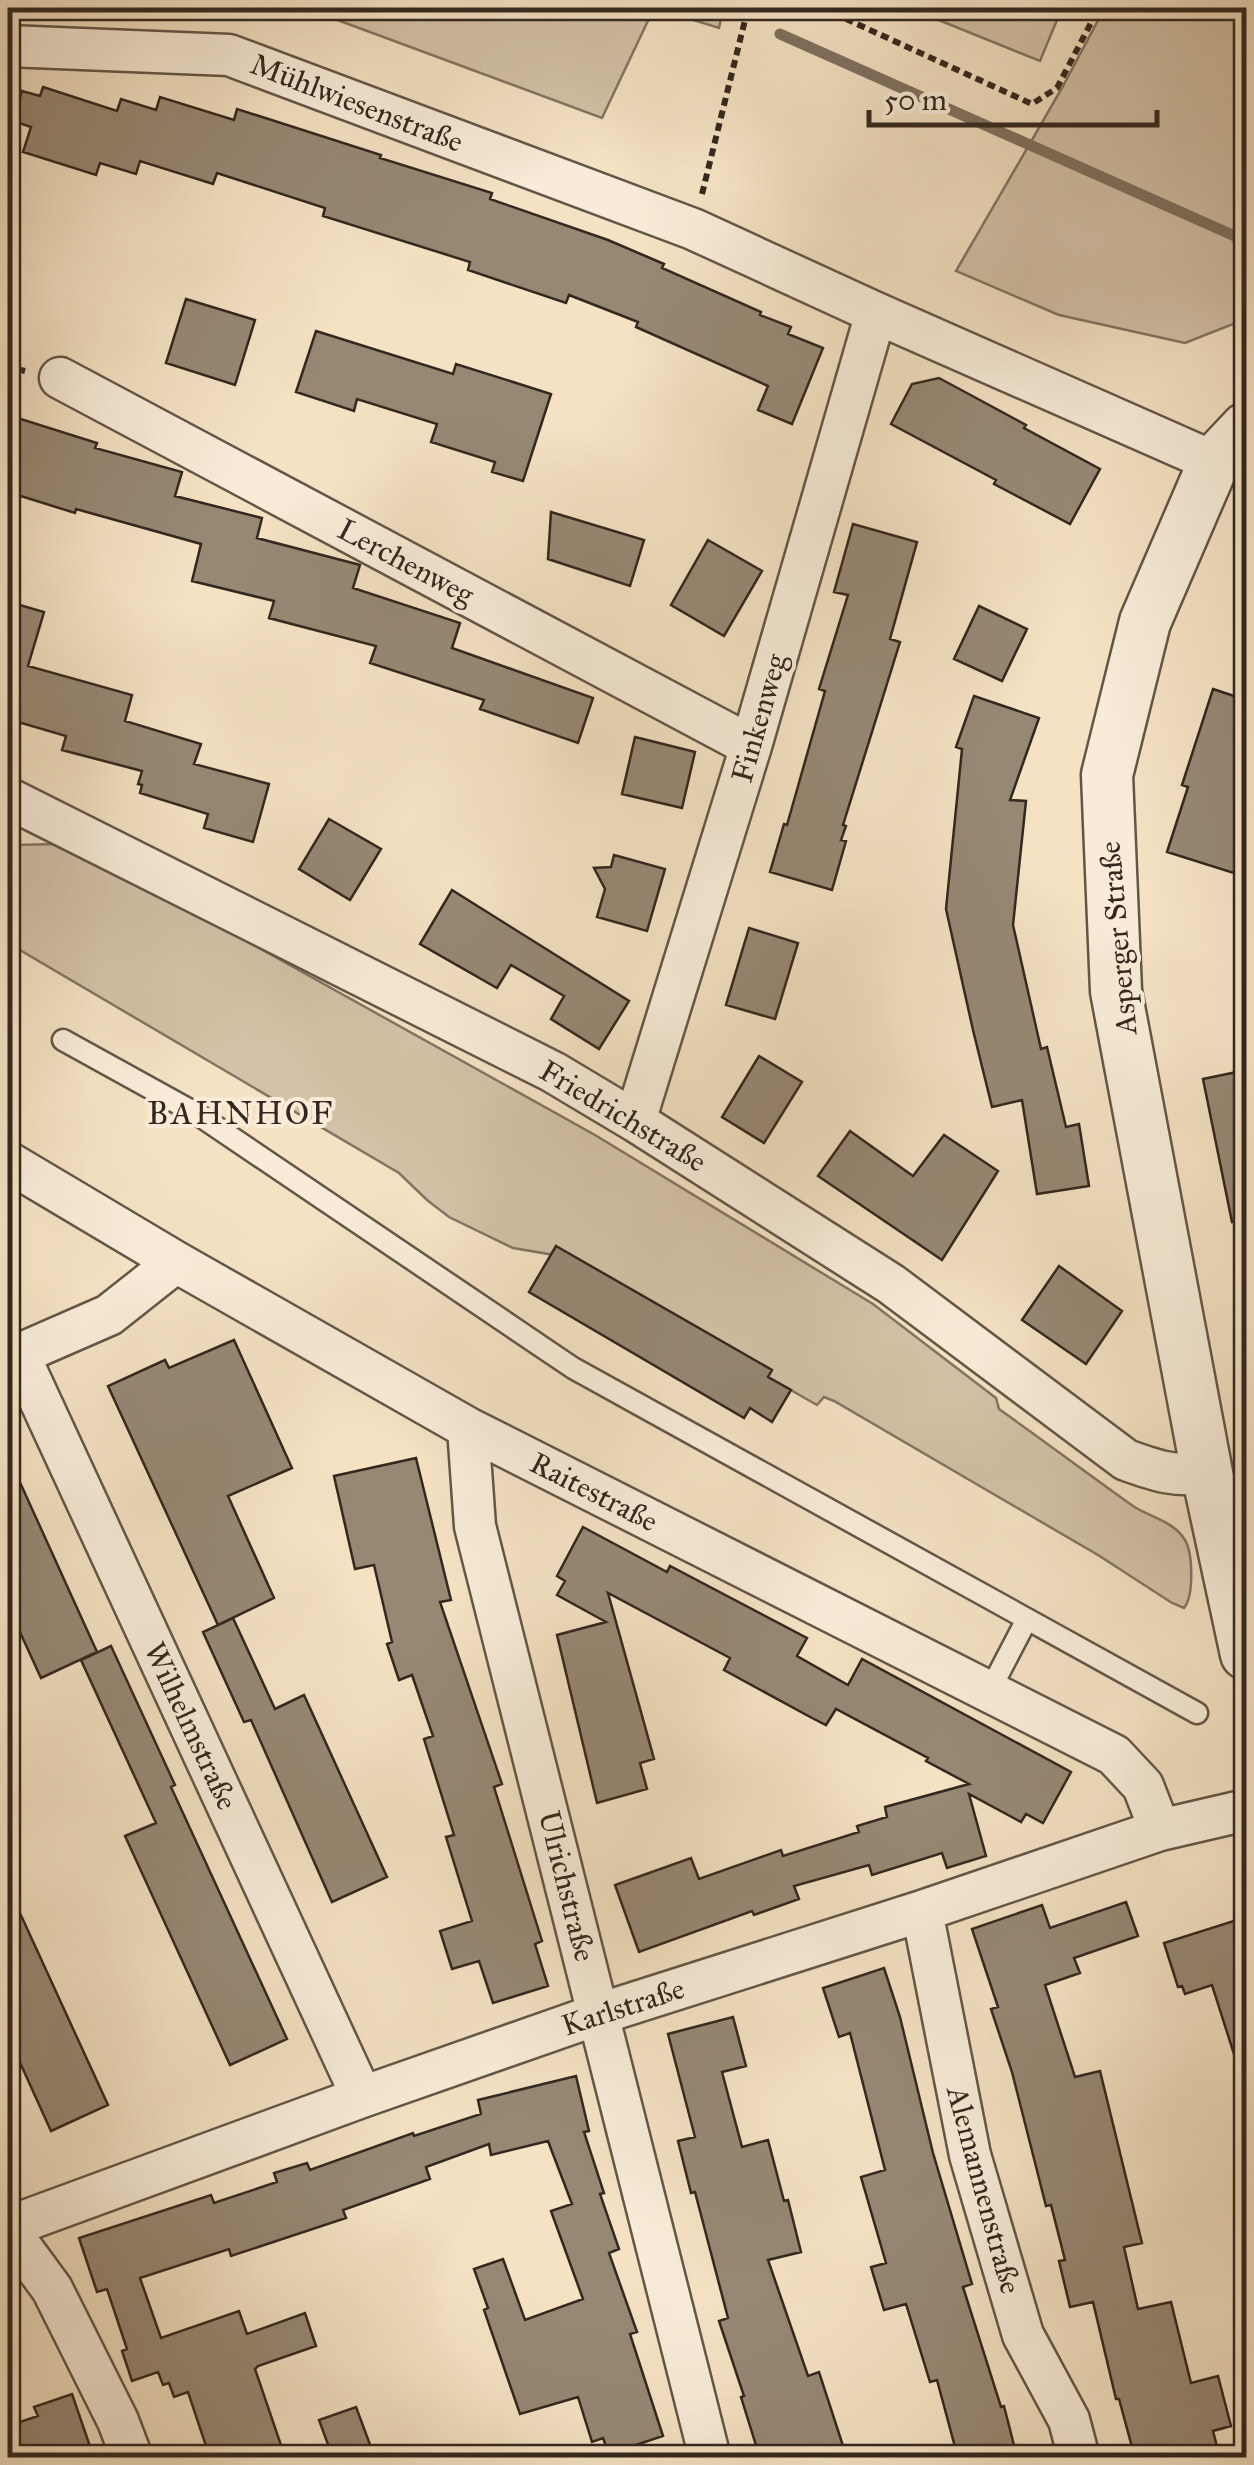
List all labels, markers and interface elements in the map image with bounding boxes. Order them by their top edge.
street label: Mühlwiesenstraße [246,46,468,160]
scale bar [869,65,1156,127]
text: 50 m [884,82,947,118]
street label: Lerchenweg [332,511,481,613]
street label: Finkenweg [723,649,795,786]
street label: Asperger Straße [1092,840,1145,1038]
street label: Friedrichstraße [533,1052,713,1180]
district label: BAHNHOF [147,1094,335,1133]
street label: Raitestraße [524,1445,664,1539]
street label: Wilhelmstraße [136,1636,246,1816]
street label: Ulrichstraße [531,1807,603,1965]
street label: Karlstraße [557,1970,689,2044]
street label: Alemannenstraße [938,2080,1029,2298]

